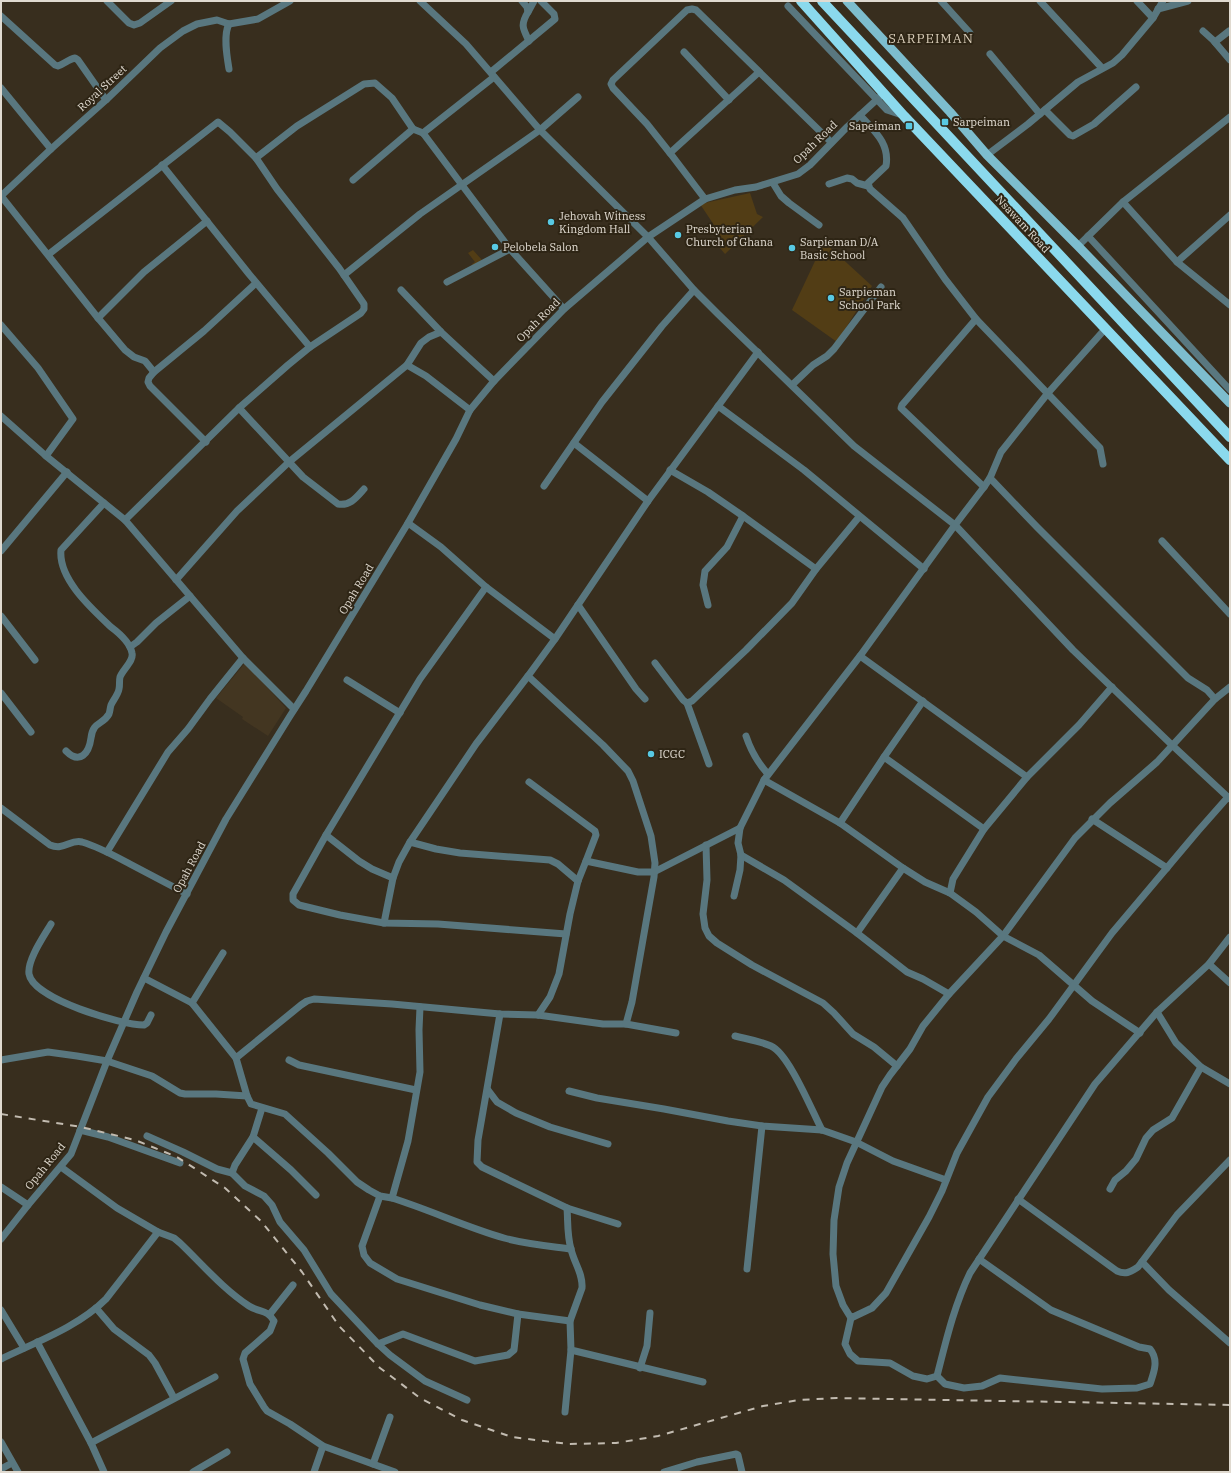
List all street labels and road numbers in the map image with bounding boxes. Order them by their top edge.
street label: Royal Street [75,62,129,114]
street label: Opah Road [790,117,840,167]
street label: Nsawam Road [993,192,1053,256]
street label: Opah Road [513,295,563,345]
street label: Opah Road [335,561,377,617]
street label: Opah Road [170,839,209,895]
street label: Opah Road [22,1139,68,1192]

